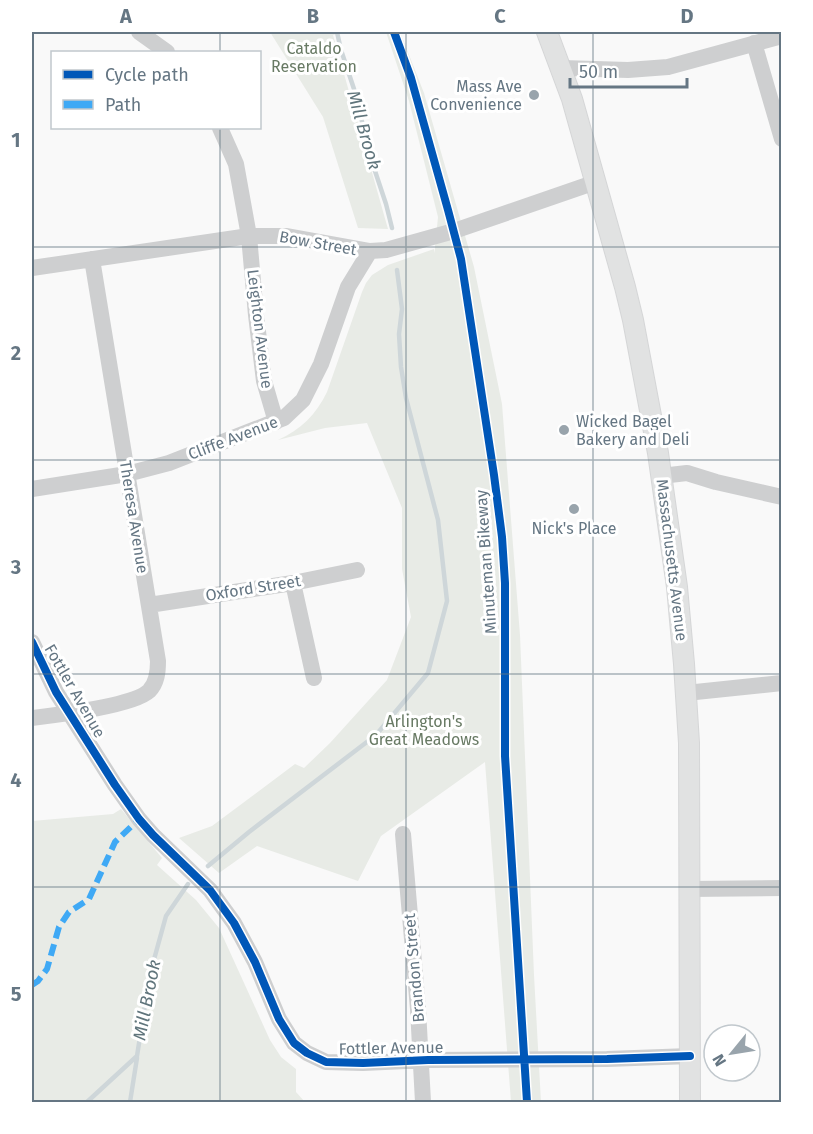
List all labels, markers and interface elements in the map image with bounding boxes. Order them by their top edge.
text: A [119,4,133,28]
text: B [307,4,319,28]
text: C [494,4,506,28]
text: D [680,4,694,28]
park label: Cataldo Reservation [271,39,357,76]
legend [51,51,261,129]
scale bar [570,51,687,89]
text: 50 m [579,61,618,83]
text: Cycle path [105,64,189,86]
place label: Mass Ave Convenience [430,77,522,114]
water label: Mill Brook [342,88,386,172]
marker: Mass Ave Convenience [527,88,541,102]
text: Path [105,94,141,116]
text: 1 [11,128,21,152]
street label: Bow Street [278,227,358,259]
street label: Leighton Avenue [243,268,277,390]
text: 2 [11,341,21,365]
street label: Cliffe Avenue [185,412,281,464]
place label: Wicked Bagel Bakery and Deli [576,412,690,449]
marker: Wicked Bagel Bakery and Deli [557,423,571,437]
street label: Theresa Avenue [116,459,152,575]
street label: Massachusetts Avenue [653,478,691,642]
street label: Minuteman Bikeway [471,489,501,635]
marker: Nick's Place [567,502,581,516]
place label: Nick's Place [532,519,616,538]
text: 3 [10,555,21,579]
street label: Oxford Street [204,571,302,605]
street label: Fottler Avenue [41,641,109,741]
park label: Arlington's Great Meadows [369,712,479,749]
text: 4 [10,768,22,792]
street label: Brandon Street [400,912,428,1023]
water label: Mill Brook [128,958,166,1042]
text: 5 [11,982,22,1006]
north arrow [702,1023,762,1083]
street label: Fottler Avenue [338,1038,444,1058]
text: N [709,1051,730,1070]

